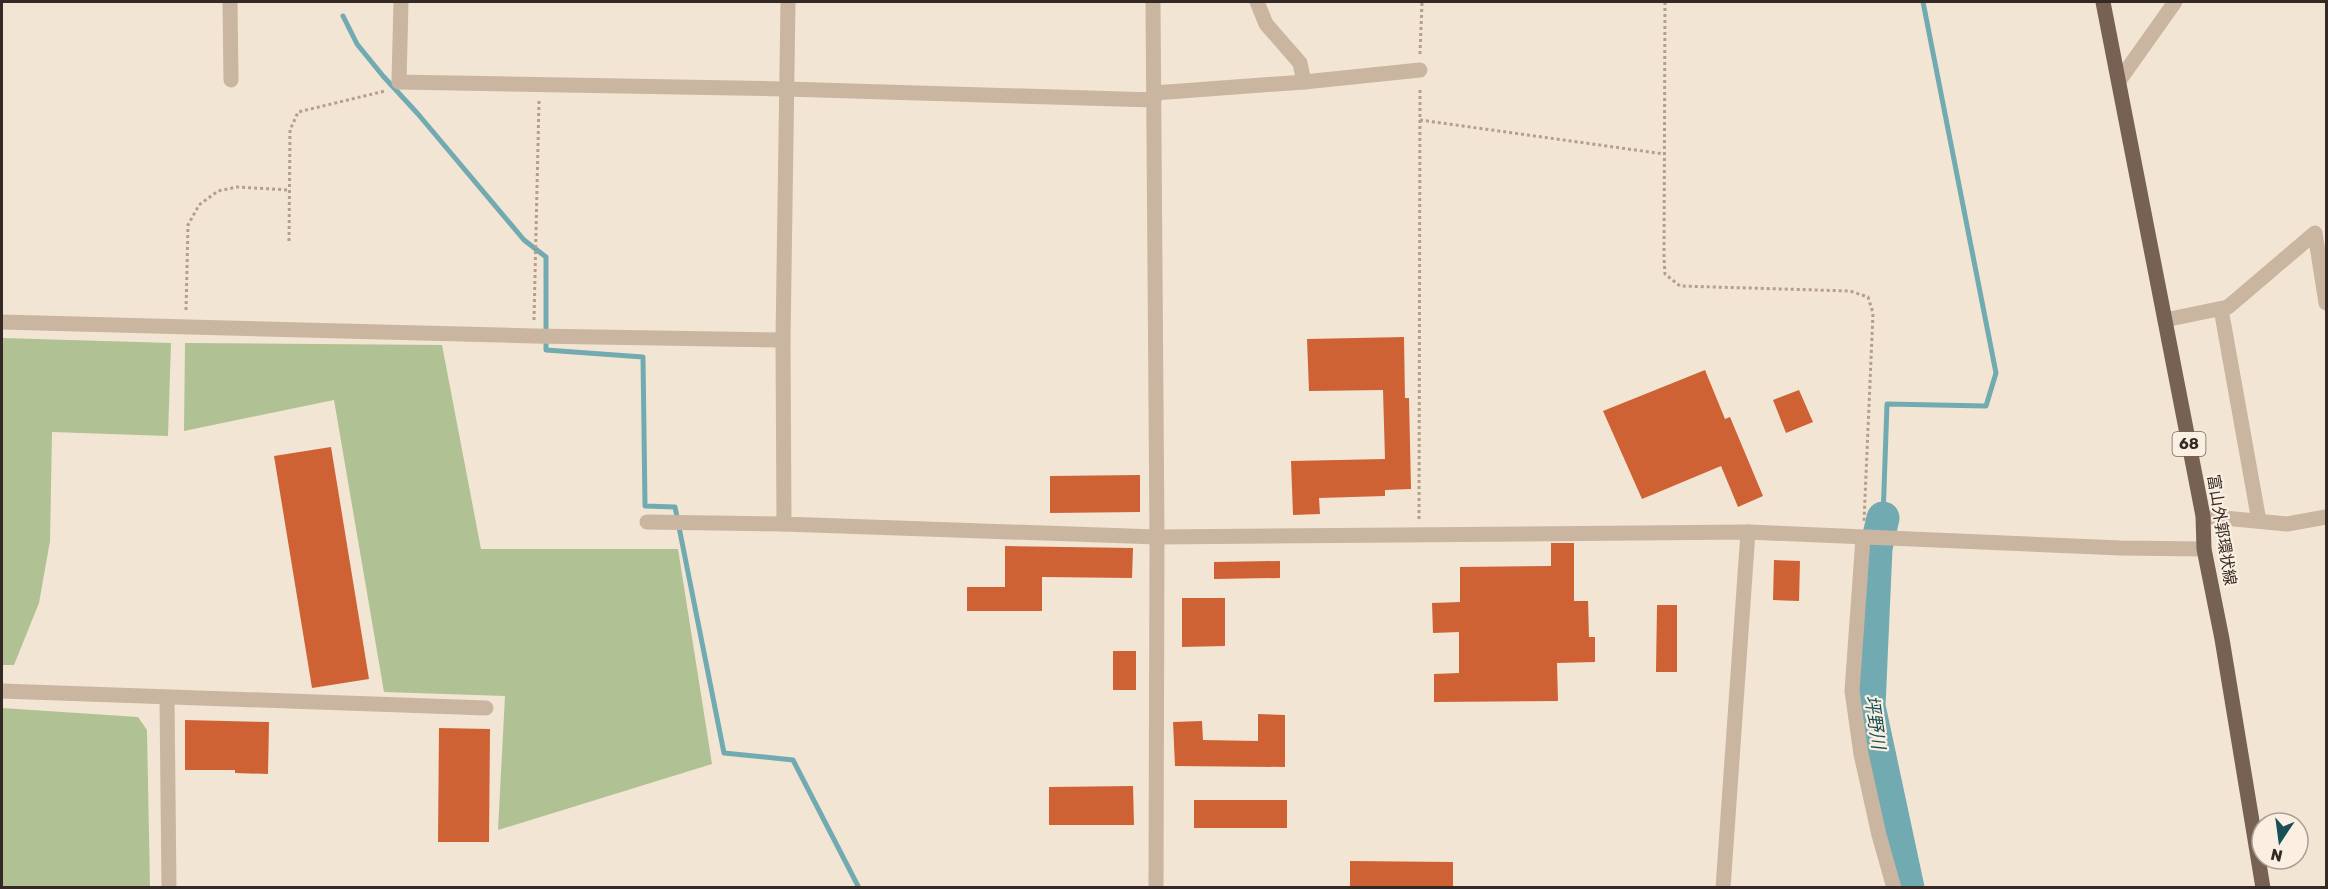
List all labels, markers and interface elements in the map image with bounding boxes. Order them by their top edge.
road number: 68 [2172,432,2206,456]
street label: 富山外郭環状線 [2204,473,2240,587]
water label: 坪野川 [1860,694,1890,752]
north arrow [2250,811,2310,871]
text: N [2269,845,2284,866]

